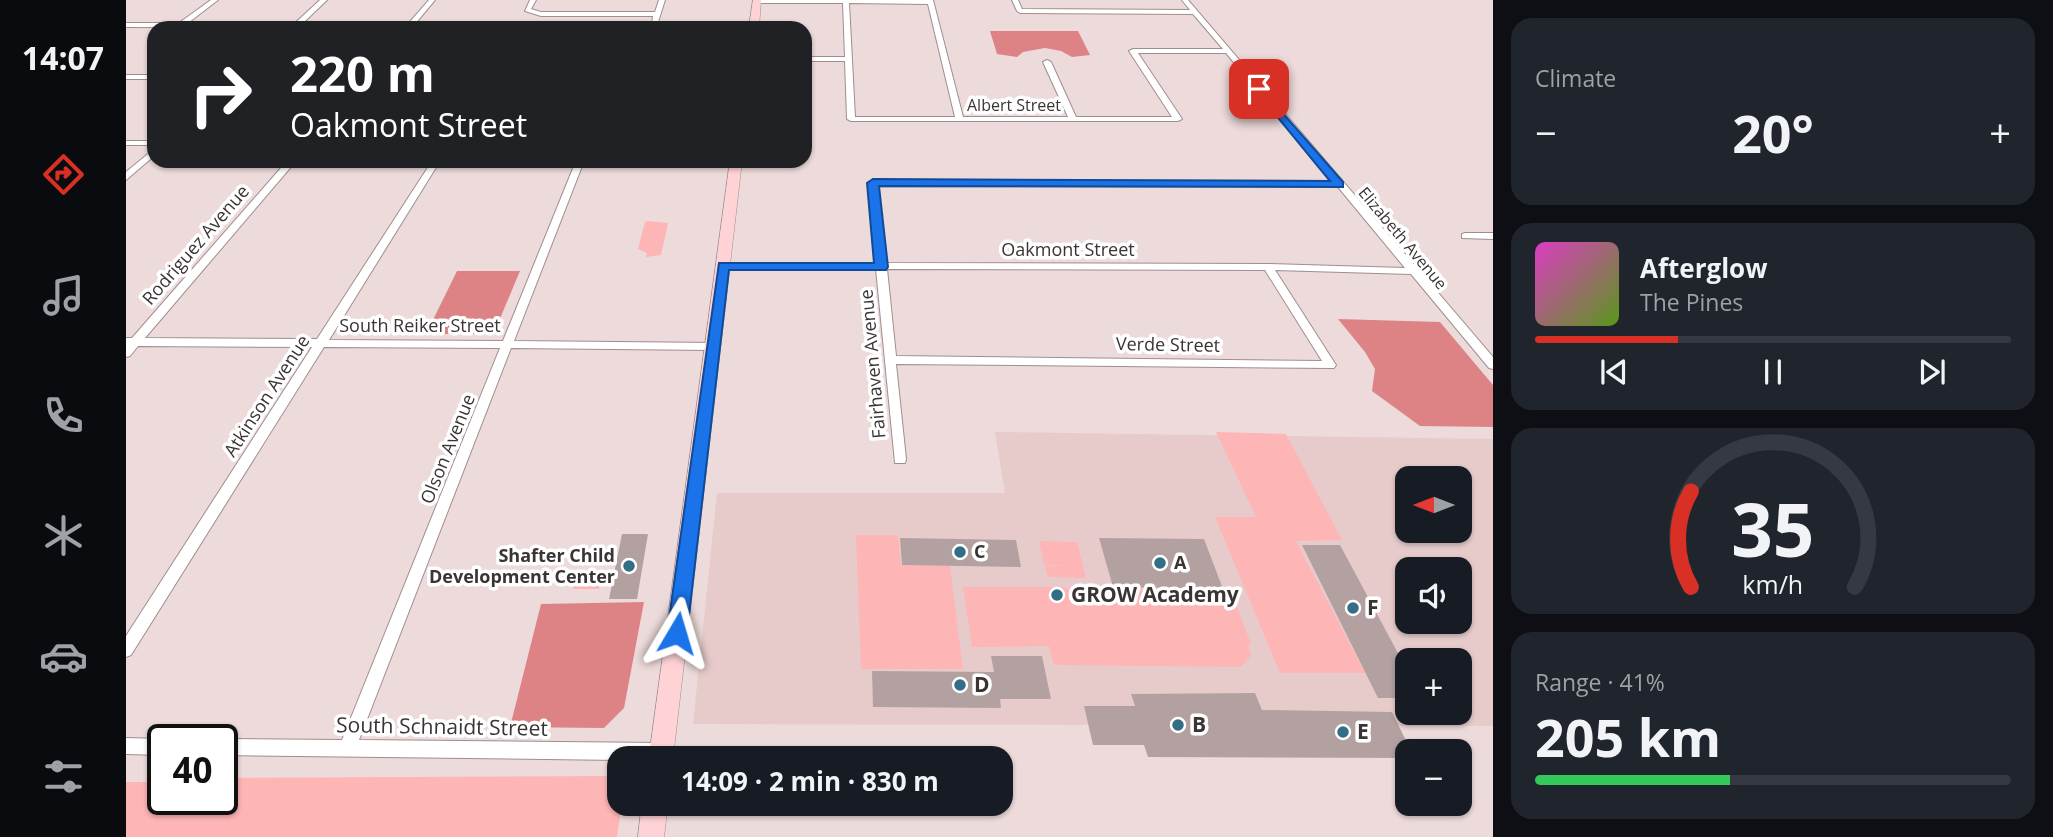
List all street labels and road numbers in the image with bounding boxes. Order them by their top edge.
street label: Albert Street [967,94,1061,116]
street label: Rodriguez Avenue [136,179,254,309]
street label: Elizabeth Avenue [1354,182,1452,294]
street label: Oakmont Street [1001,237,1135,261]
street label: Fairhaven Avenue [854,288,890,440]
street label: South Reiker Street [339,313,501,337]
street label: Atkinson Avenue [218,330,315,461]
street label: Verde Street [1116,331,1220,357]
street label: Olson Avenue [414,390,480,507]
street label: South Schnaidt Street [336,710,548,742]

